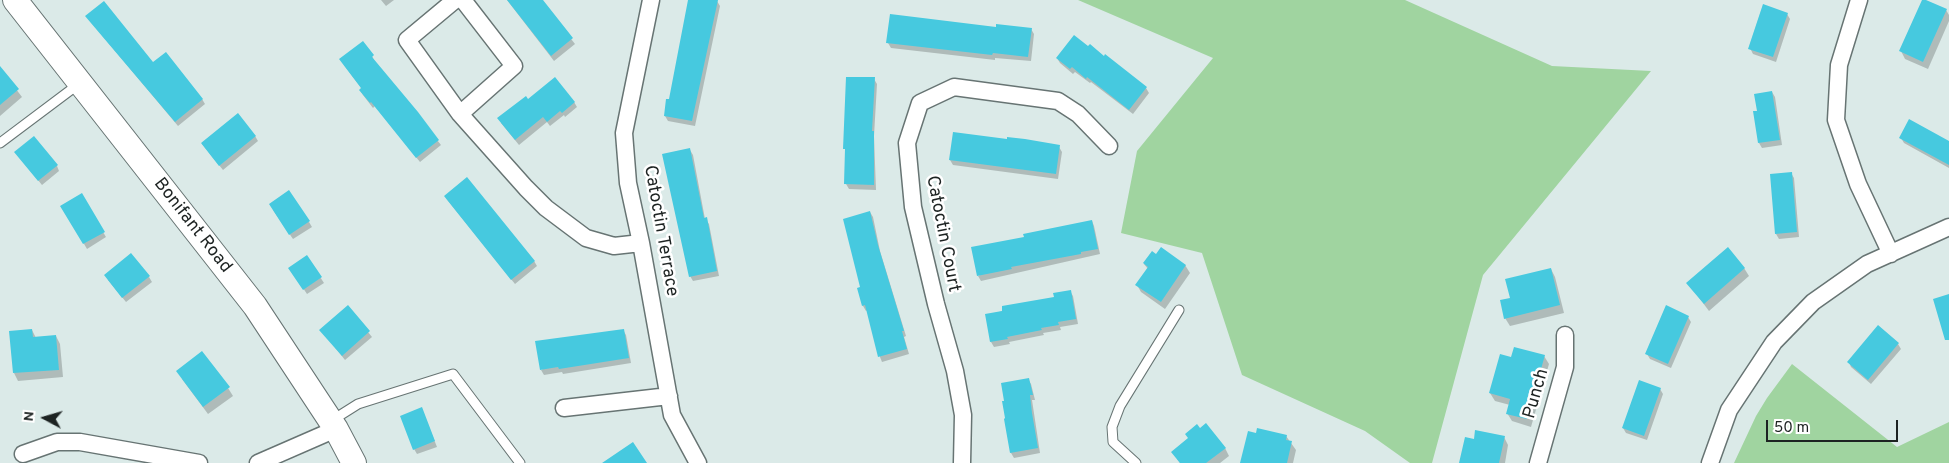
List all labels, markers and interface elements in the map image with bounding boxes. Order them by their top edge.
street label: Catoctin Terrace [638,164,682,298]
street label: Bonifant Road [148,174,236,278]
street label: Catoctin Court [920,174,964,294]
street label: Punch [1520,367,1554,421]
north arrow [20,393,70,443]
text: N [21,410,39,422]
scale bar [1769,410,1902,442]
text: 50 m [1774,419,1809,438]

